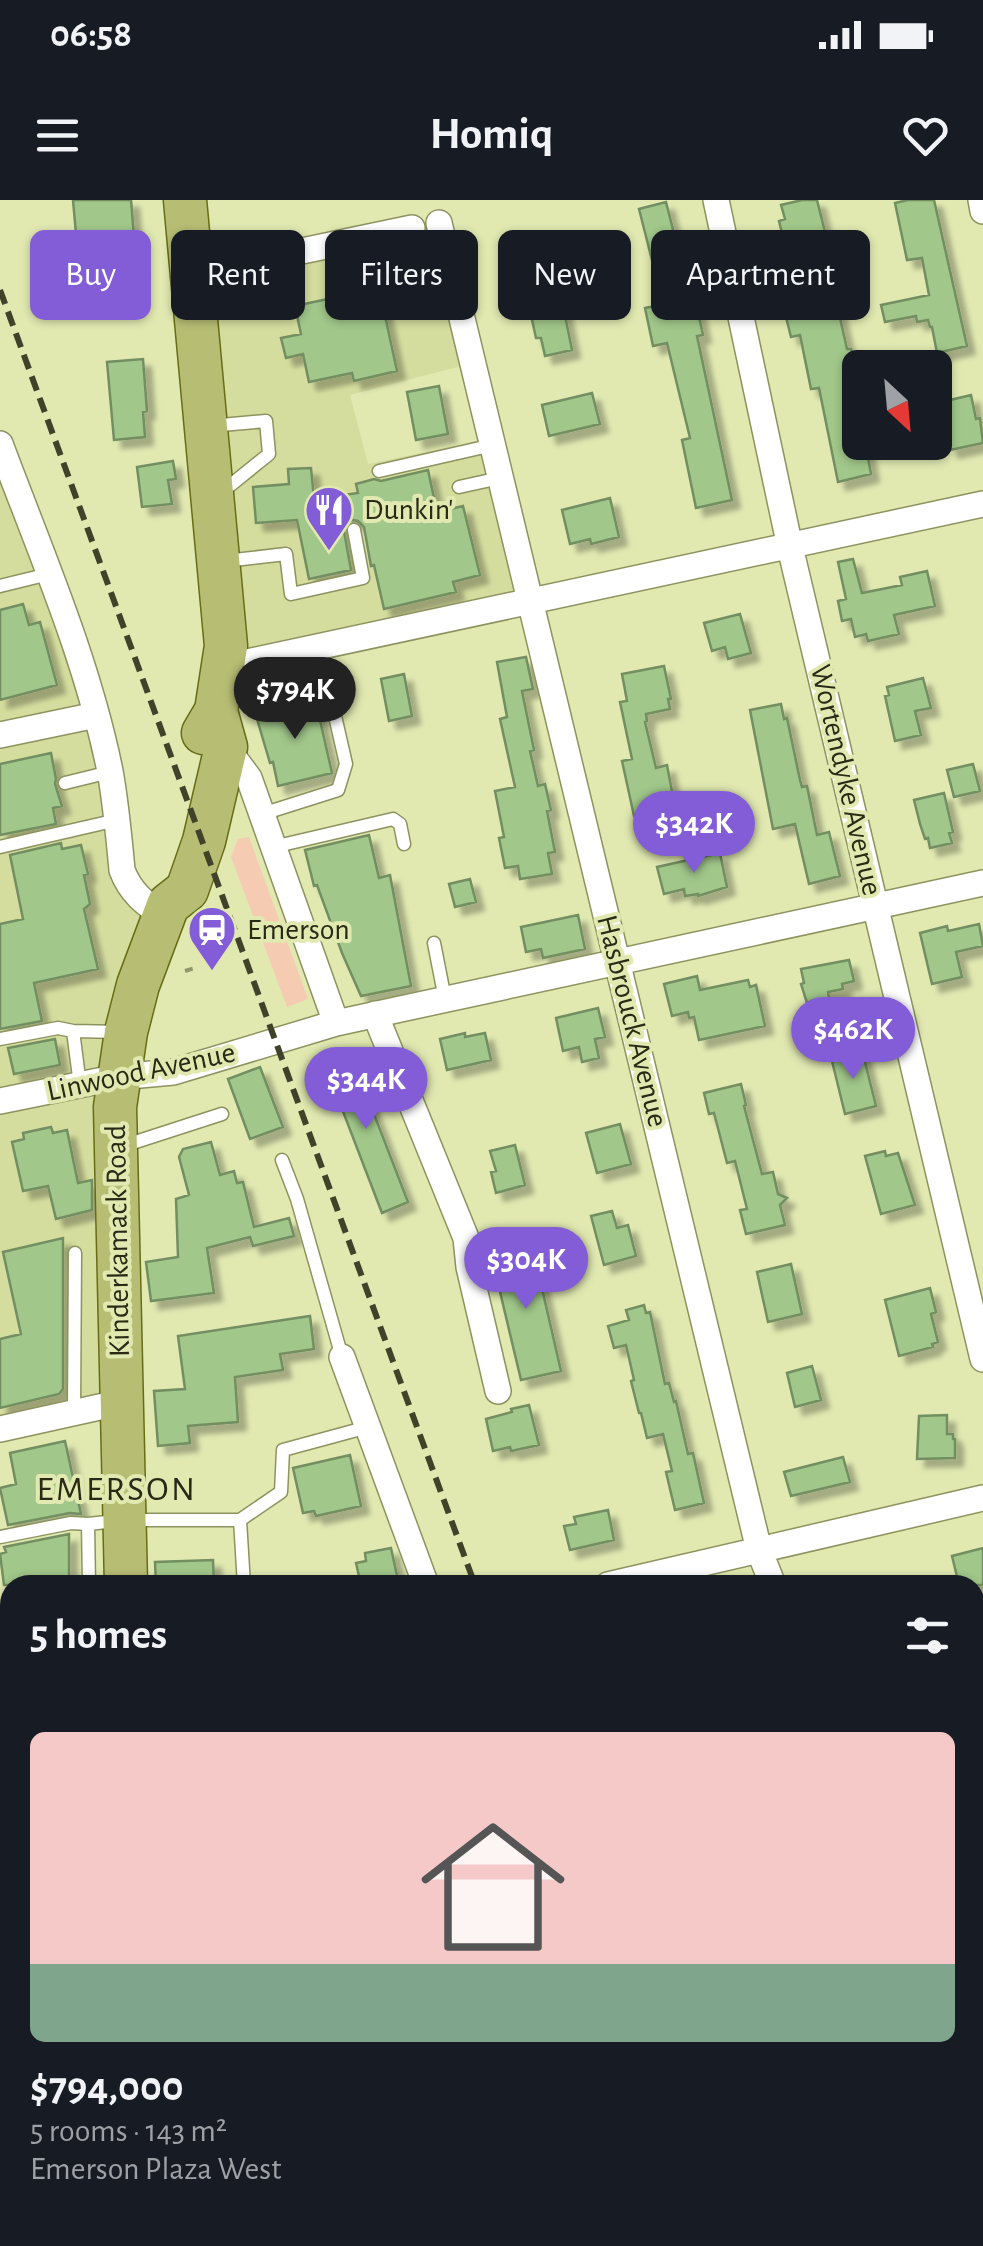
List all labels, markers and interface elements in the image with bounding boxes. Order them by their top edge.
text: 06:58 [50,16,132,54]
icon: menu [30,108,85,163]
icon: heart [898,108,953,163]
text: Homiq [430,112,553,157]
chip: Buy [30,230,151,320]
chip: Rent [171,230,305,320]
chip: Filters [325,230,478,320]
chip: New [498,230,631,320]
chip: Apartment [651,230,870,320]
north arrow [842,350,952,460]
map controls [842,350,952,460]
restaurant icon: Dunkin' [303,484,355,552]
place label: Dunkin' [364,495,453,525]
pin: $794K [225,657,365,742]
street label: Wortendyke Avenue [805,662,887,898]
text: $794K [256,673,334,705]
pin: $342K [624,791,764,876]
text: $342K [655,807,733,839]
station icon: Emerson [186,904,238,972]
street label: Hasbrouck Avenue [591,912,673,1130]
place label: Emerson [247,915,350,945]
pin: $462K [783,997,923,1082]
text: $462K [813,1013,893,1045]
street label: Linwood Avenue [44,1037,238,1107]
pin: $344K [296,1047,436,1132]
text: $344K [326,1063,406,1095]
street label: Kinderkamack Road [101,1124,135,1358]
pin: $304K [456,1227,596,1312]
text: $304K [486,1243,566,1275]
district label: EMERSON [37,1472,197,1507]
icon: filters [900,1608,955,1663]
text: 5 homes [30,1614,167,1656]
icon: home [403,1797,583,1977]
text: $794,000 [30,2066,184,2108]
text: 5 rooms · 143 m² [30,2115,227,2147]
text: Emerson Plaza West [30,2153,281,2185]

